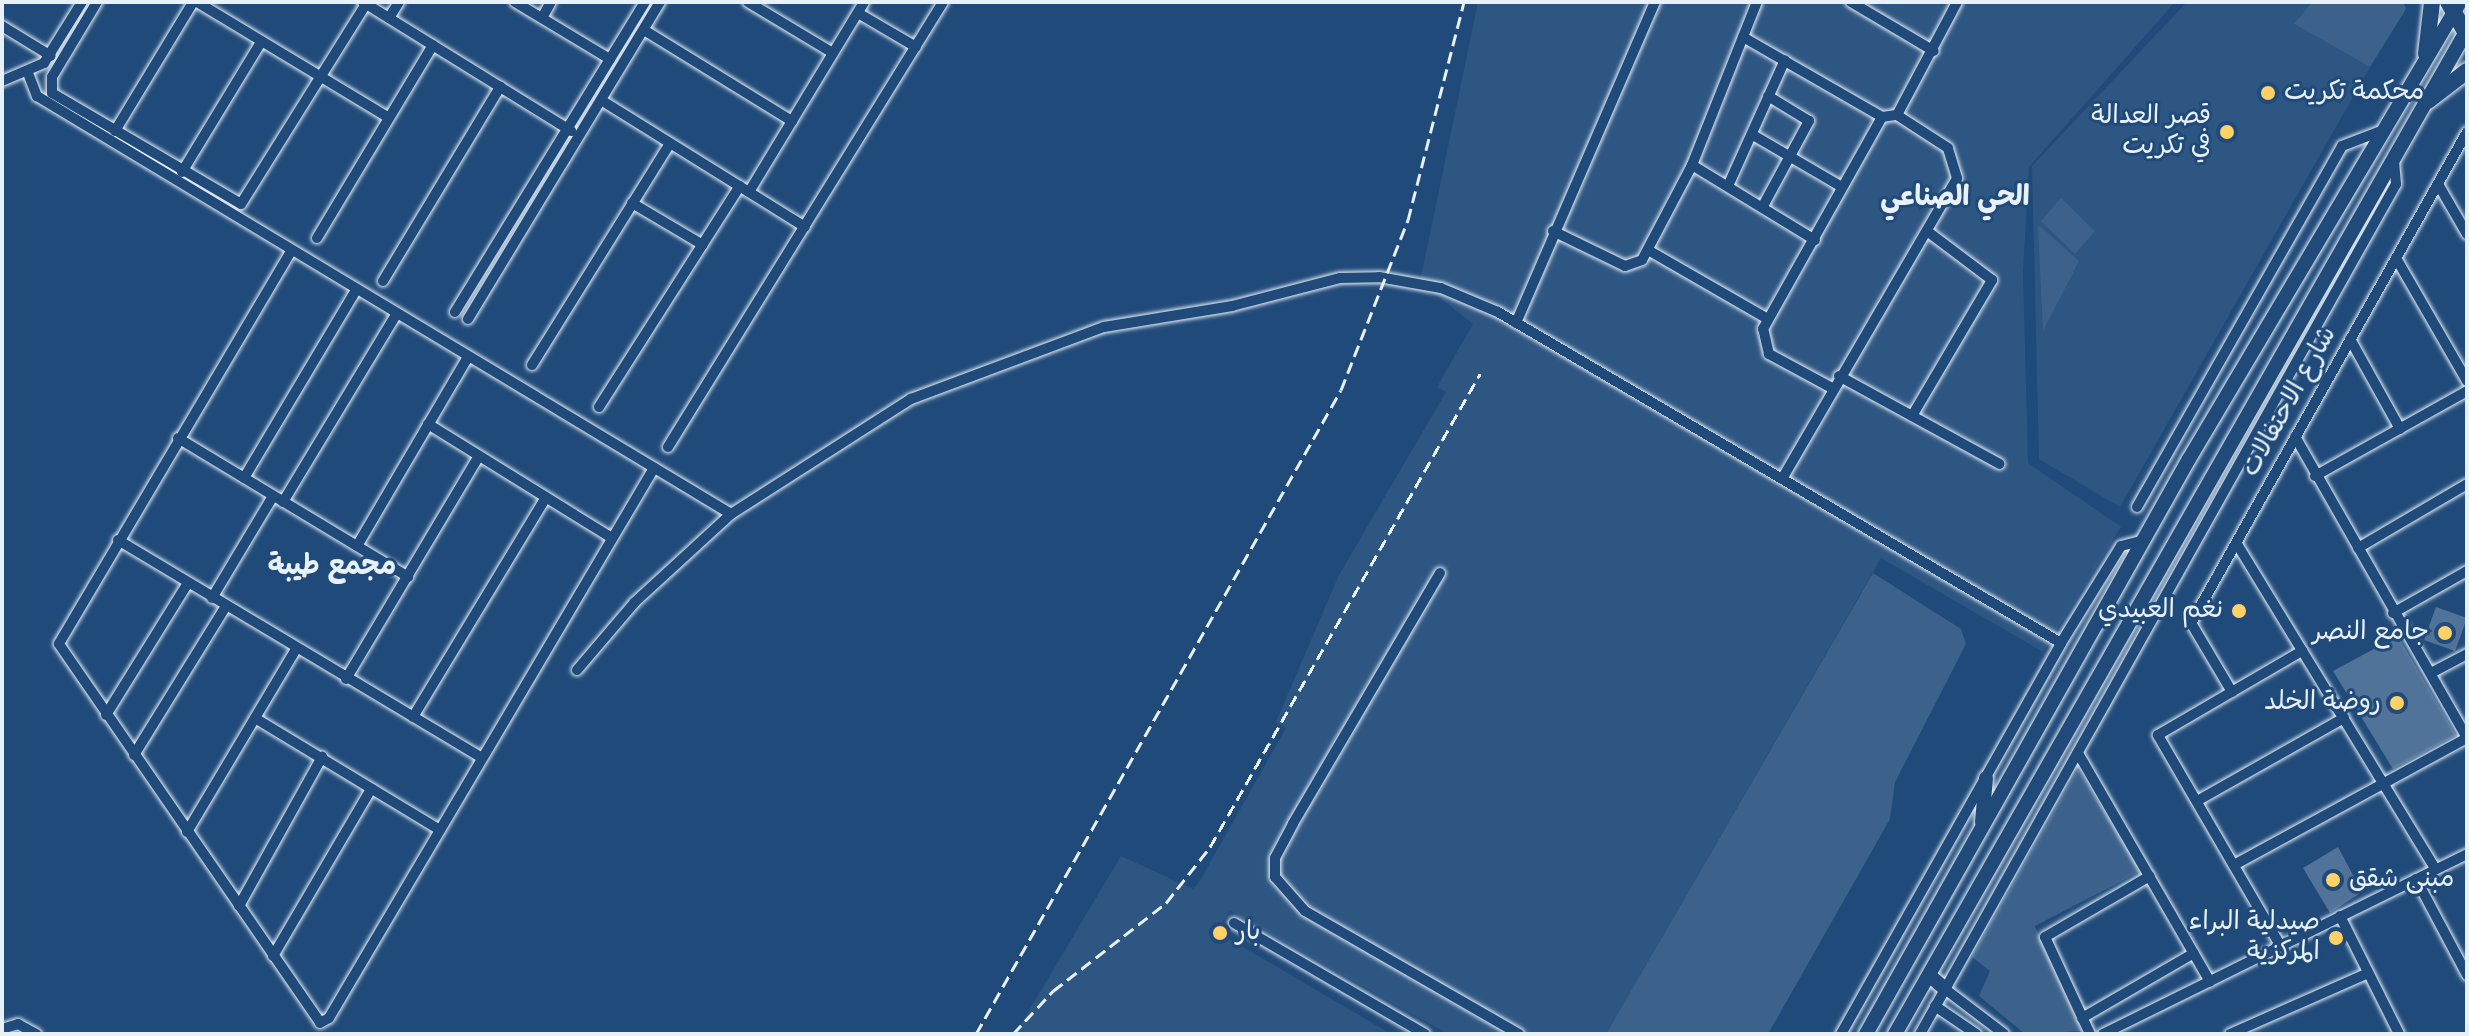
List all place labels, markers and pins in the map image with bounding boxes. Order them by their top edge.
place label: محكمة تكريت [2284,77,2424,109]
marker: محكمة تكريت [2259,84,2277,102]
place label: قصر العدالة في تكريت [2091,101,2211,162]
marker: قصر العدالة في تكريت [2218,123,2236,141]
place label: نغم العبيدي [2098,595,2223,627]
marker: نغم العبيدي [2230,602,2248,620]
place label: جامع النصر [2312,617,2429,649]
marker: جامع النصر [2436,624,2454,642]
place label: روضة الخلد [2264,687,2381,719]
marker: روضة الخلد [2388,694,2406,712]
place label: مبنى شقق [2349,864,2454,896]
marker: مبنى شقق [2324,871,2342,889]
place label: صيدلية البراء المركزية [2189,907,2320,968]
place label: بار [1236,917,1261,949]
marker: بار [1211,924,1229,942]
marker: صيدلية البراء المركزية [2327,929,2345,947]

